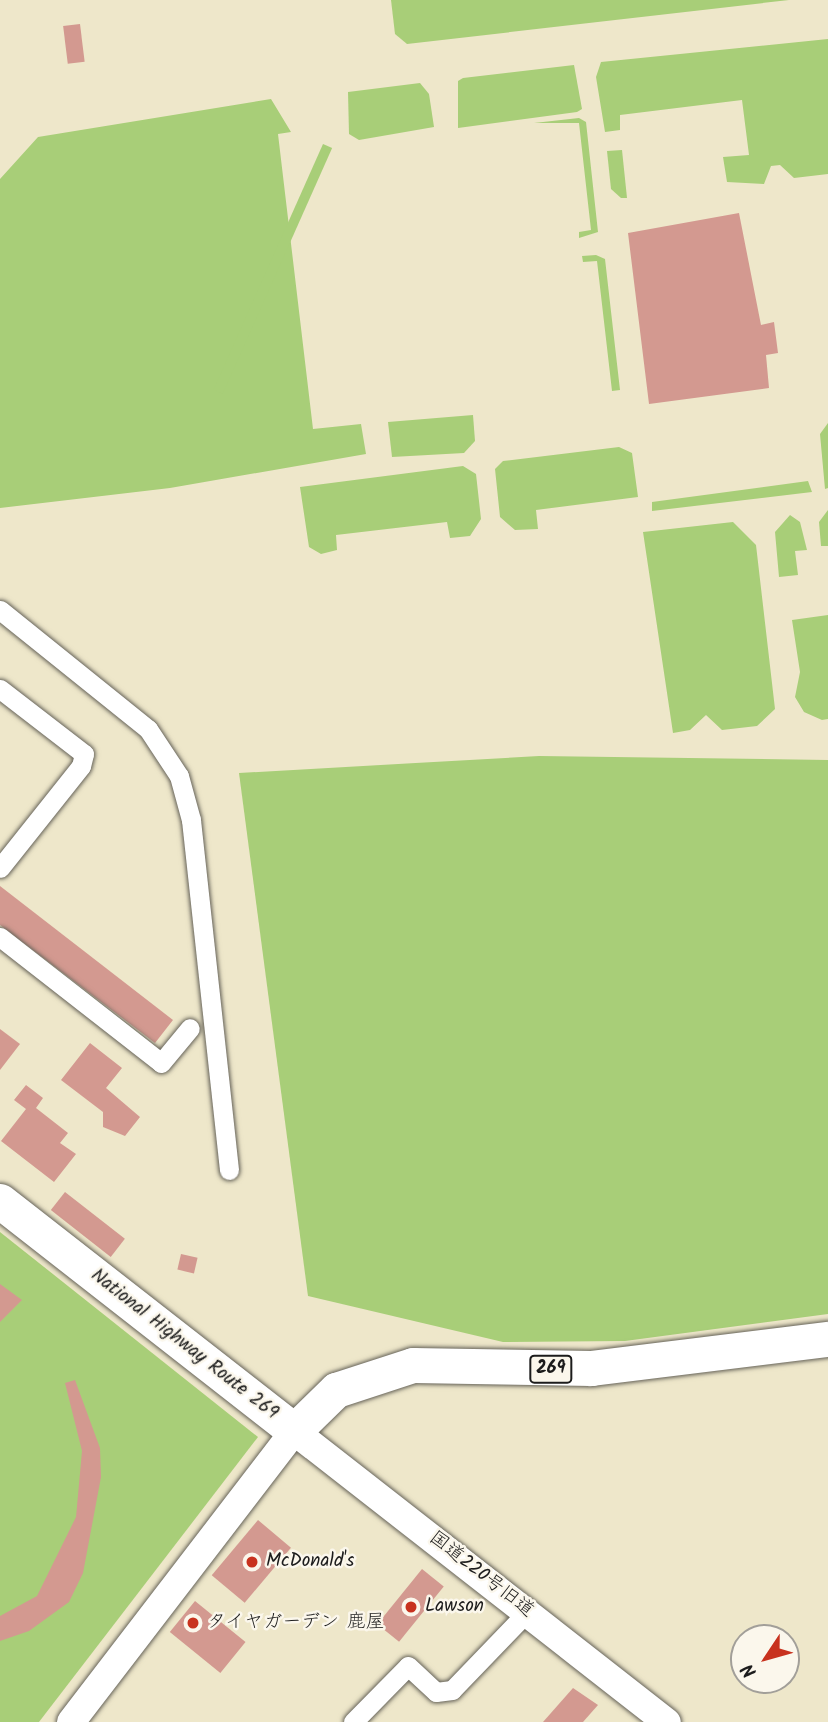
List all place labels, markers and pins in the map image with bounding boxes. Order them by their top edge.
place label: McDonald's [266,1551,354,1573]
marker: McDonald's [244,1554,260,1570]
place label: Lawson [425,1596,484,1618]
marker: Lawson [403,1599,419,1615]
place label: タイヤガーデン 鹿屋 [207,1612,386,1634]
marker: タイヤガーデン 鹿屋 [185,1615,201,1631]

